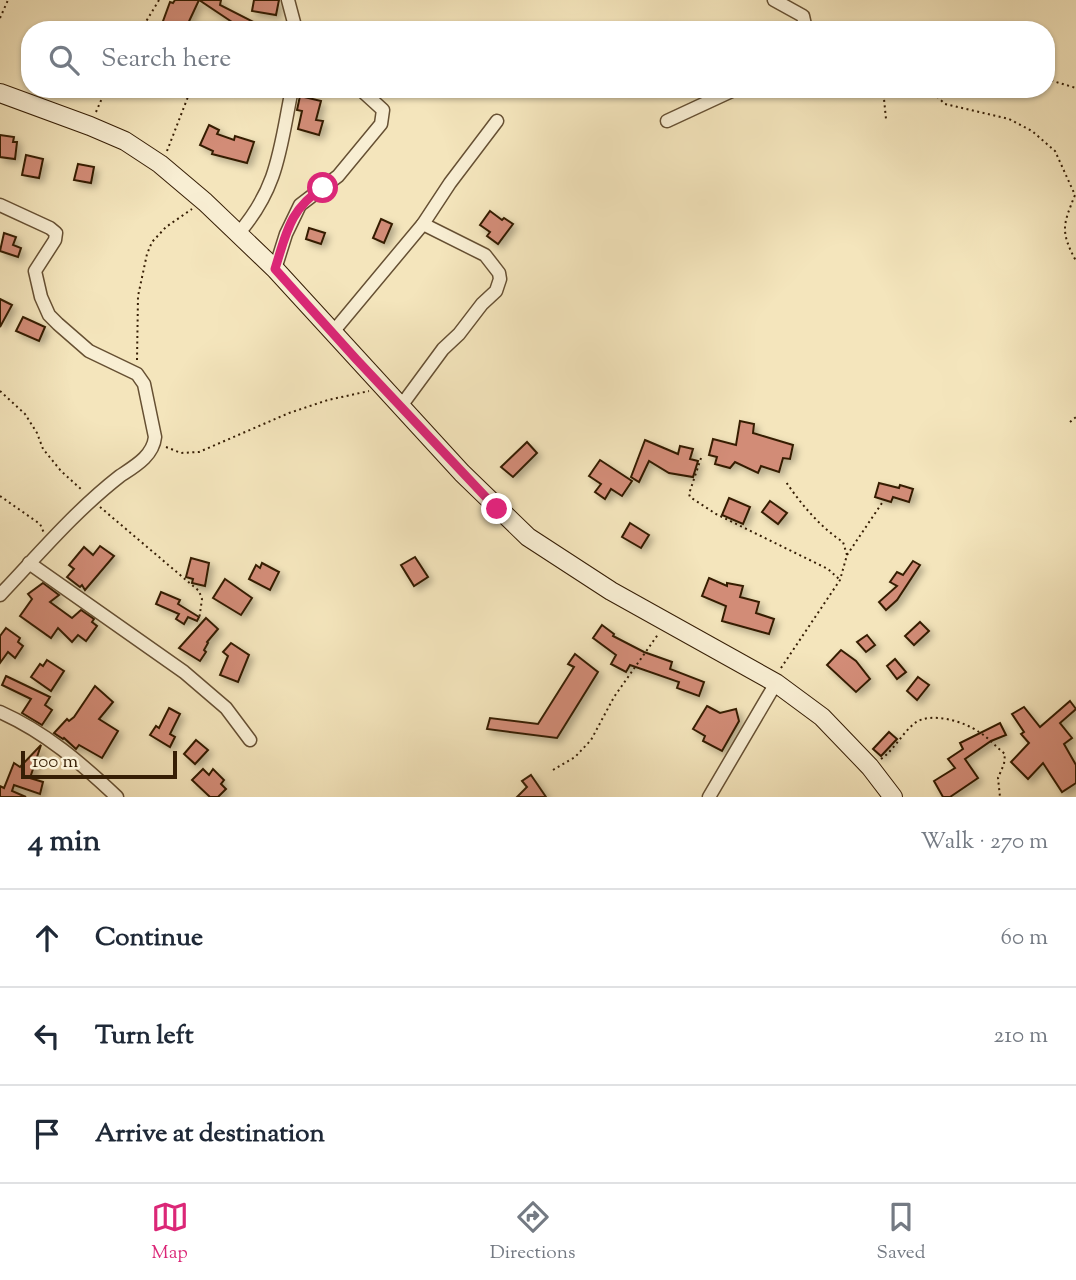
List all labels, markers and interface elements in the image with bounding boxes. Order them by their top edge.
search box [21,21,1055,98]
icon: search [45,41,83,79]
text: Search here [101,41,231,78]
route start [307,172,338,203]
route end [481,493,512,524]
scale bar [21,748,177,780]
text: 100 m [32,749,78,776]
text: 4 min [28,821,101,864]
text: Walk · 270 m [920,826,1048,859]
icon: ahead [28,919,66,957]
text: Continue [95,920,203,957]
text: 60 m [1000,922,1048,955]
icon: left [28,1017,66,1055]
text: Turn left [95,1018,194,1055]
text: 210 m [994,1020,1048,1053]
icon: arrive [28,1115,66,1153]
text: Arrive at destination [95,1116,325,1153]
tab: Map [151,1198,189,1267]
tab: Directions [490,1198,575,1267]
tab: Saved [877,1198,925,1267]

